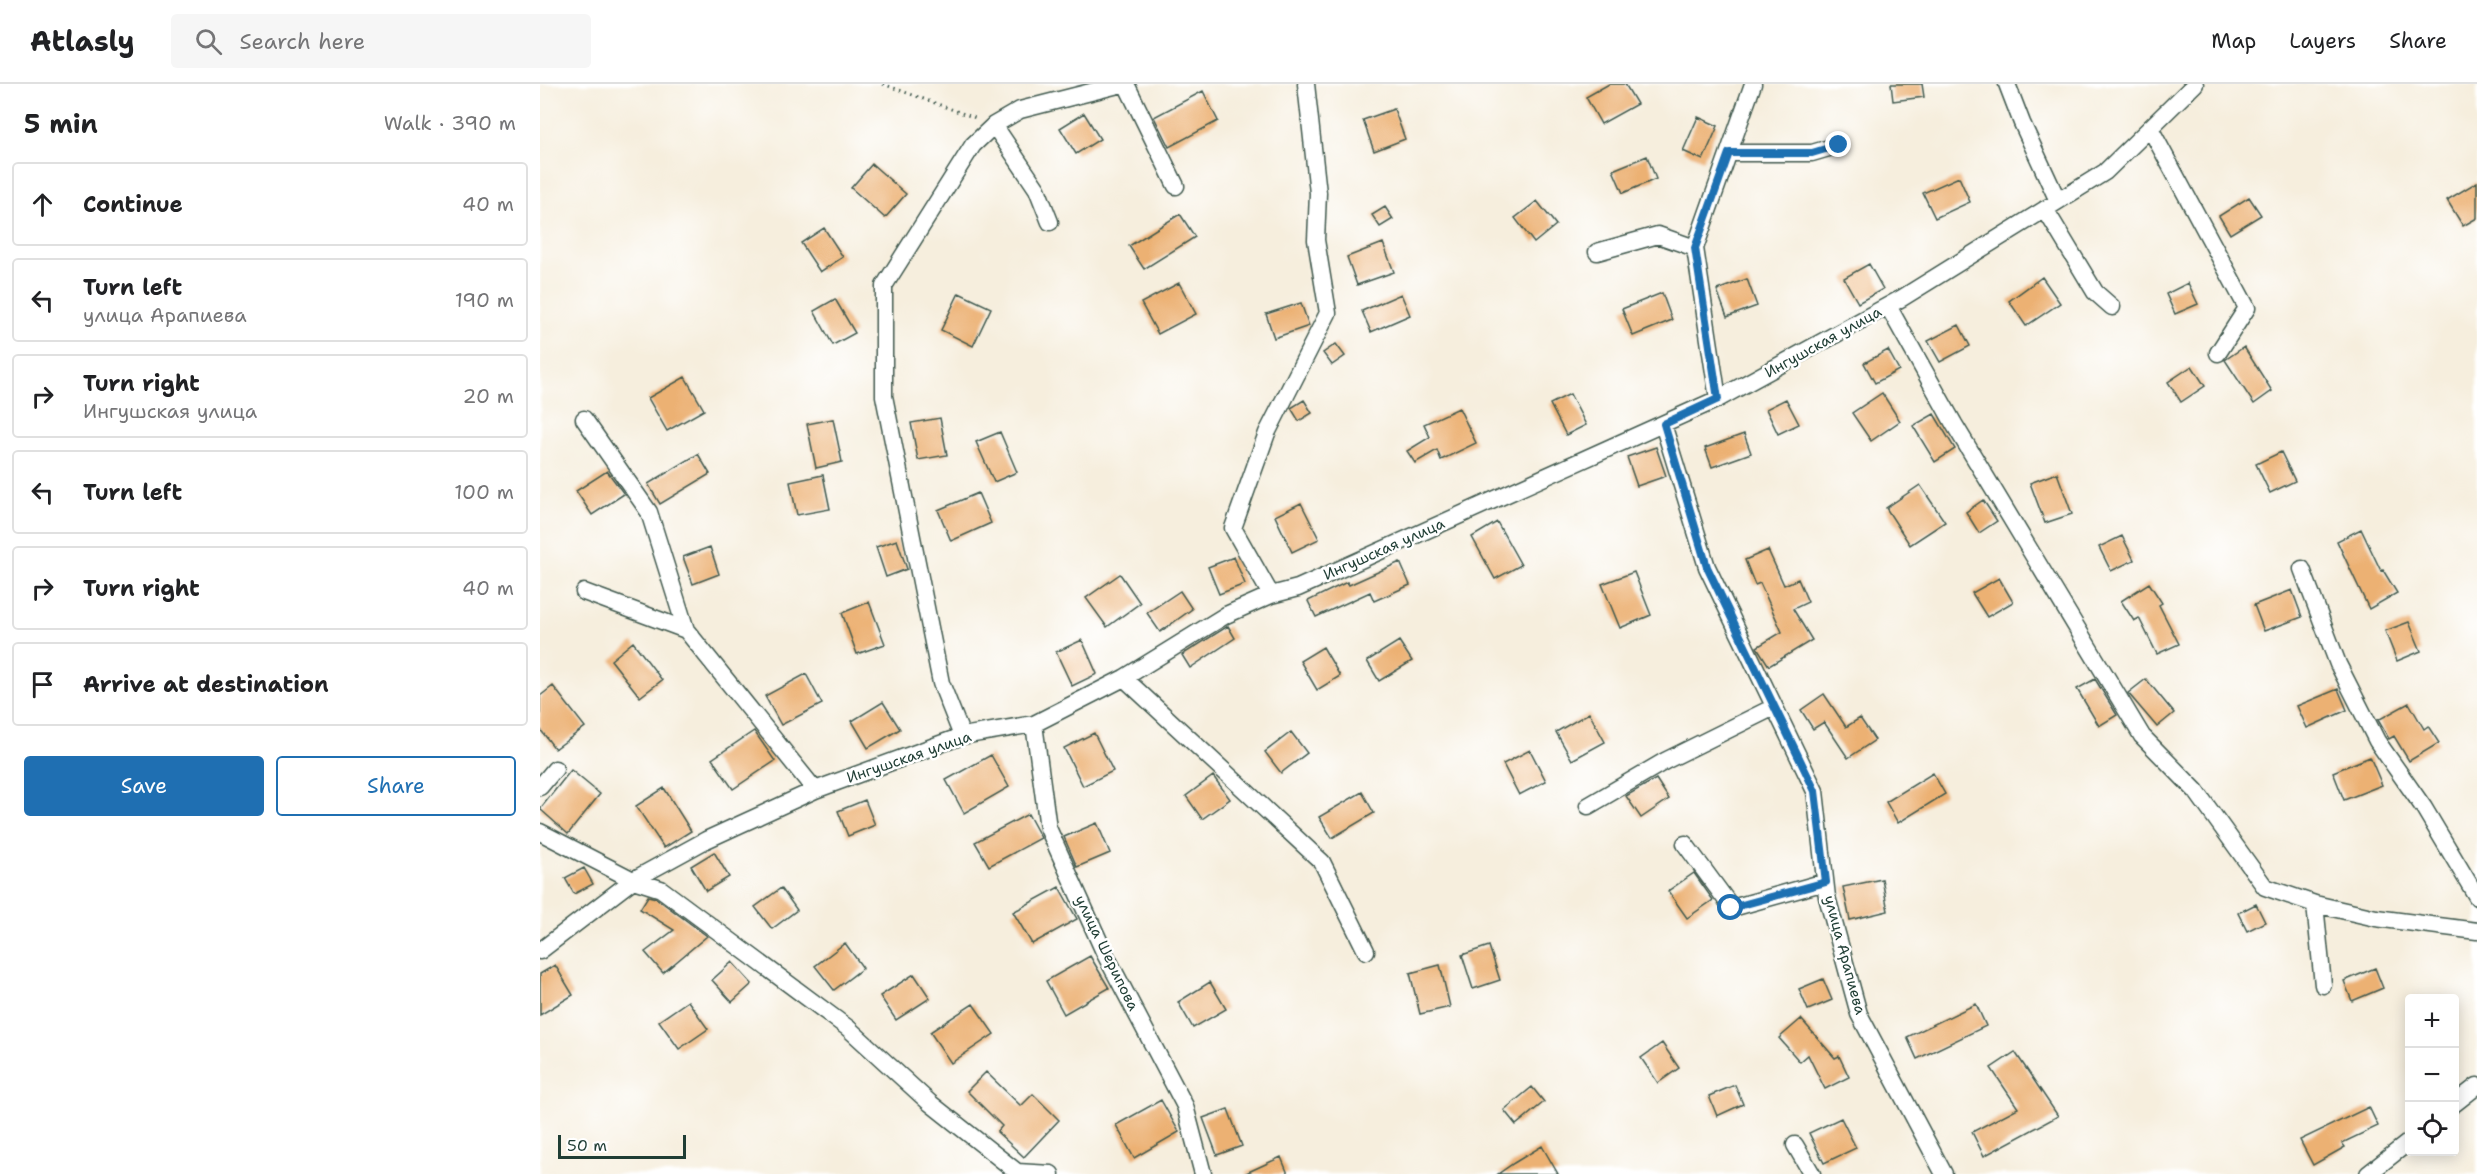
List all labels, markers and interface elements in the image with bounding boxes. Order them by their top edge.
search box [171,14,591,68]
text: Atlasly [30,22,135,60]
icon: search [192,25,225,58]
text: Search here [240,27,365,56]
text: Map [2211,27,2256,55]
text: Layers [2289,27,2356,55]
text: Share [2389,27,2447,55]
text: 5 min [24,106,98,141]
text: Walk · 390 m [384,110,516,136]
route end [1825,131,1851,157]
icon: ahead [26,188,59,221]
text: Continue [83,190,183,219]
text: 40 m [462,191,514,217]
text: Turn left [83,273,182,302]
icon: left [26,284,59,317]
text: 190 m [455,287,514,313]
street label: Ингушская улица [1761,301,1886,382]
text: улица Арапиева [83,302,247,328]
text: Turn right [83,369,200,398]
icon: right [26,380,59,413]
text: 20 m [463,383,514,409]
text: Ингушская улица [83,398,257,424]
icon: left [26,476,59,509]
text: Turn left [83,478,182,507]
text: 100 m [454,479,514,505]
street label: Ингушская улица [1320,513,1448,585]
icon: right [26,572,59,605]
text: Turn right [83,574,200,603]
text: 40 m [462,575,514,601]
icon: arrive [26,668,59,701]
text: Arrive at destination [83,670,329,699]
street label: Ингушская улица [844,726,975,788]
button: Save [24,756,264,816]
button: Share [276,756,516,816]
street label: улица Шерипова [1070,892,1144,1015]
street label: улица Арапиева [1819,893,1871,1018]
route start [1717,894,1743,920]
map controls [2405,994,2459,1156]
button: + [2405,994,2459,1048]
button: − [2405,1048,2459,1102]
button: locate [2405,1102,2459,1156]
scale bar [558,1132,686,1160]
text: 50 m [567,1135,607,1156]

